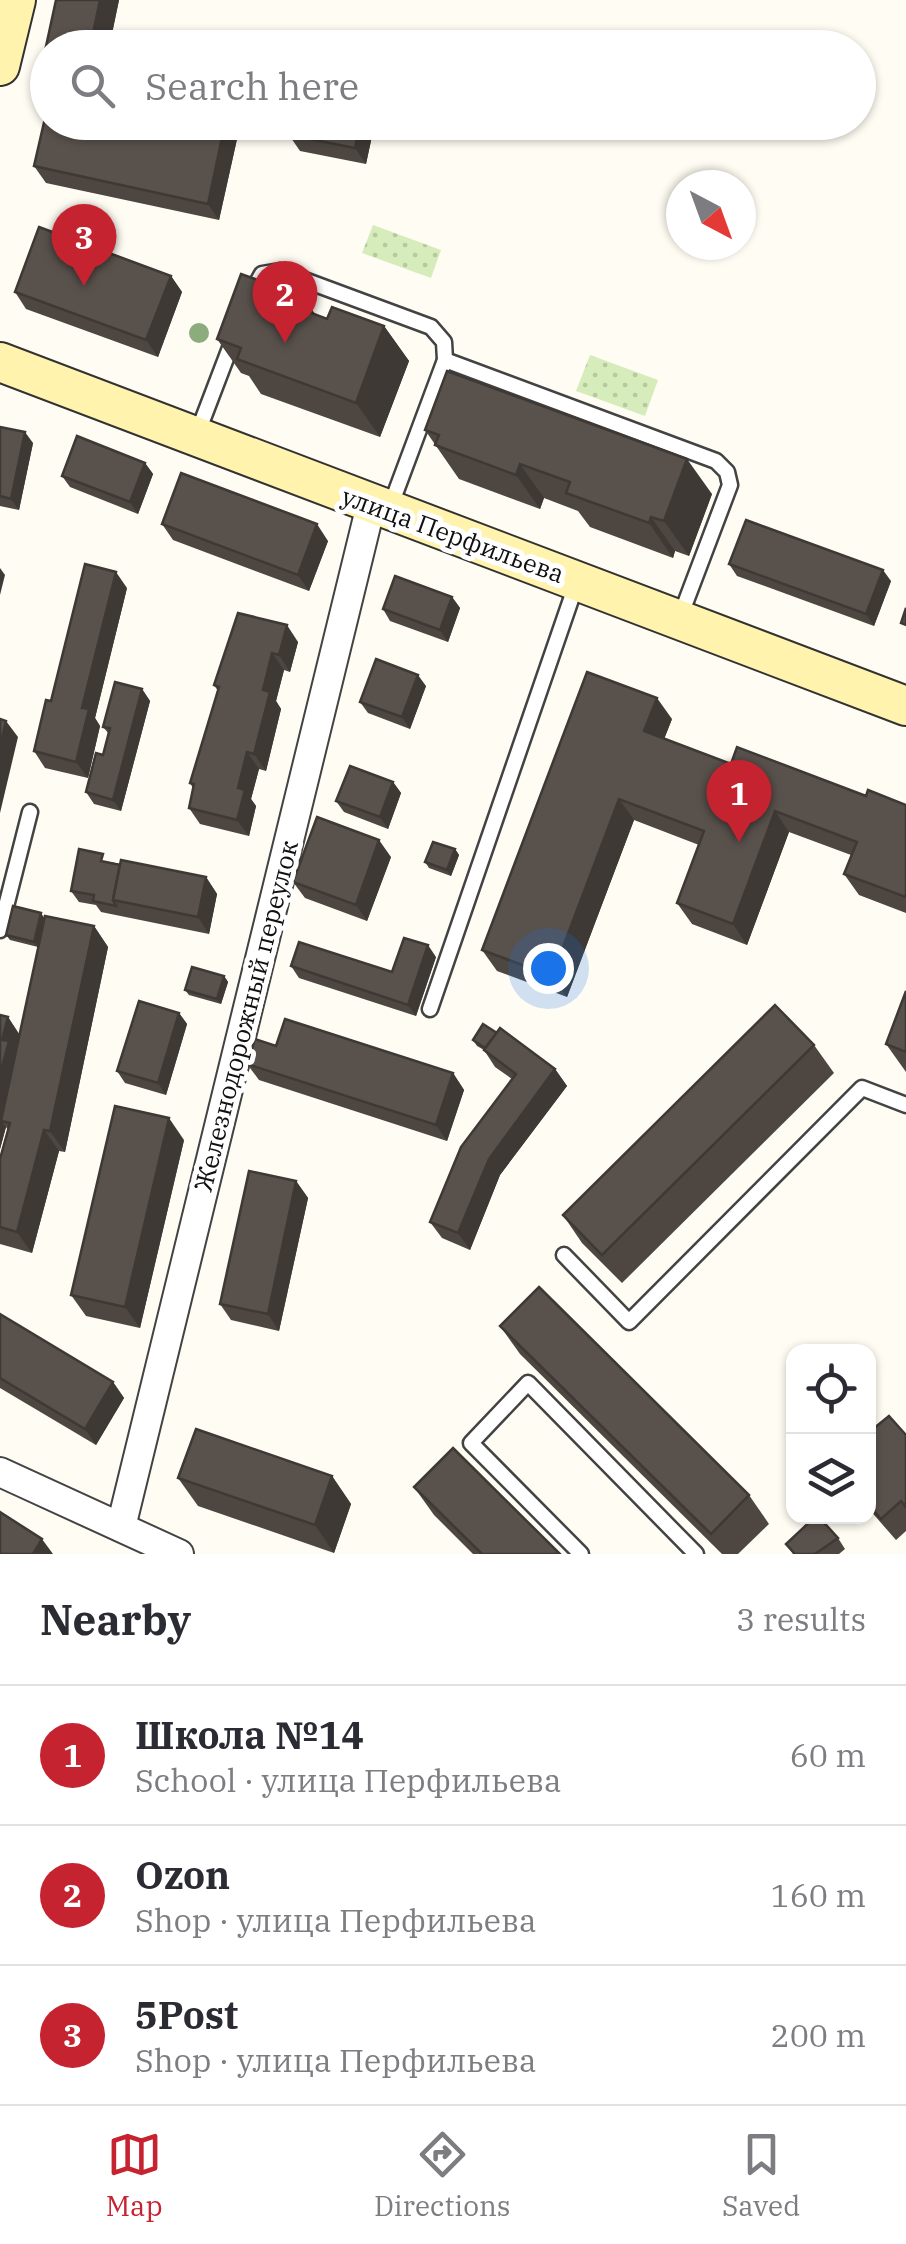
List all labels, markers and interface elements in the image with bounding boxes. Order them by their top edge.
search box [30,30,876,140]
icon: search [65,58,120,113]
text: Search here [145,61,359,110]
north arrow [666,170,756,260]
pin: 3 [52,204,116,286]
pin: 2 [252,260,318,343]
street label: улица Перфильева [337,479,569,590]
pin: 1 [706,760,772,842]
street label: Железнодорожный переулок [186,837,305,1195]
your location [523,943,574,994]
map controls [786,1344,876,1524]
button: locate [786,1344,876,1434]
button: layers [786,1434,876,1524]
text: Nearby [40,1592,191,1647]
text: 3 results [736,1598,866,1640]
text: Школа №14 [135,1710,364,1759]
text: 1 [63,1734,82,1776]
text: 60 m [790,1734,866,1776]
text: School · улица Перфильева [135,1759,561,1801]
text: Ozon [135,1850,230,1899]
text: 2 [63,1874,82,1916]
text: 160 m [770,1874,866,1916]
text: Shop · улица Перфильева [135,1899,537,1941]
text: 5Post [135,1990,238,2039]
text: 3 [63,2014,82,2056]
text: 200 m [770,2014,866,2056]
text: Shop · улица Перфильева [135,2039,537,2081]
tab: Map [106,2127,163,2224]
tab: Directions [374,2127,511,2224]
tab: Saved [722,2127,800,2224]

